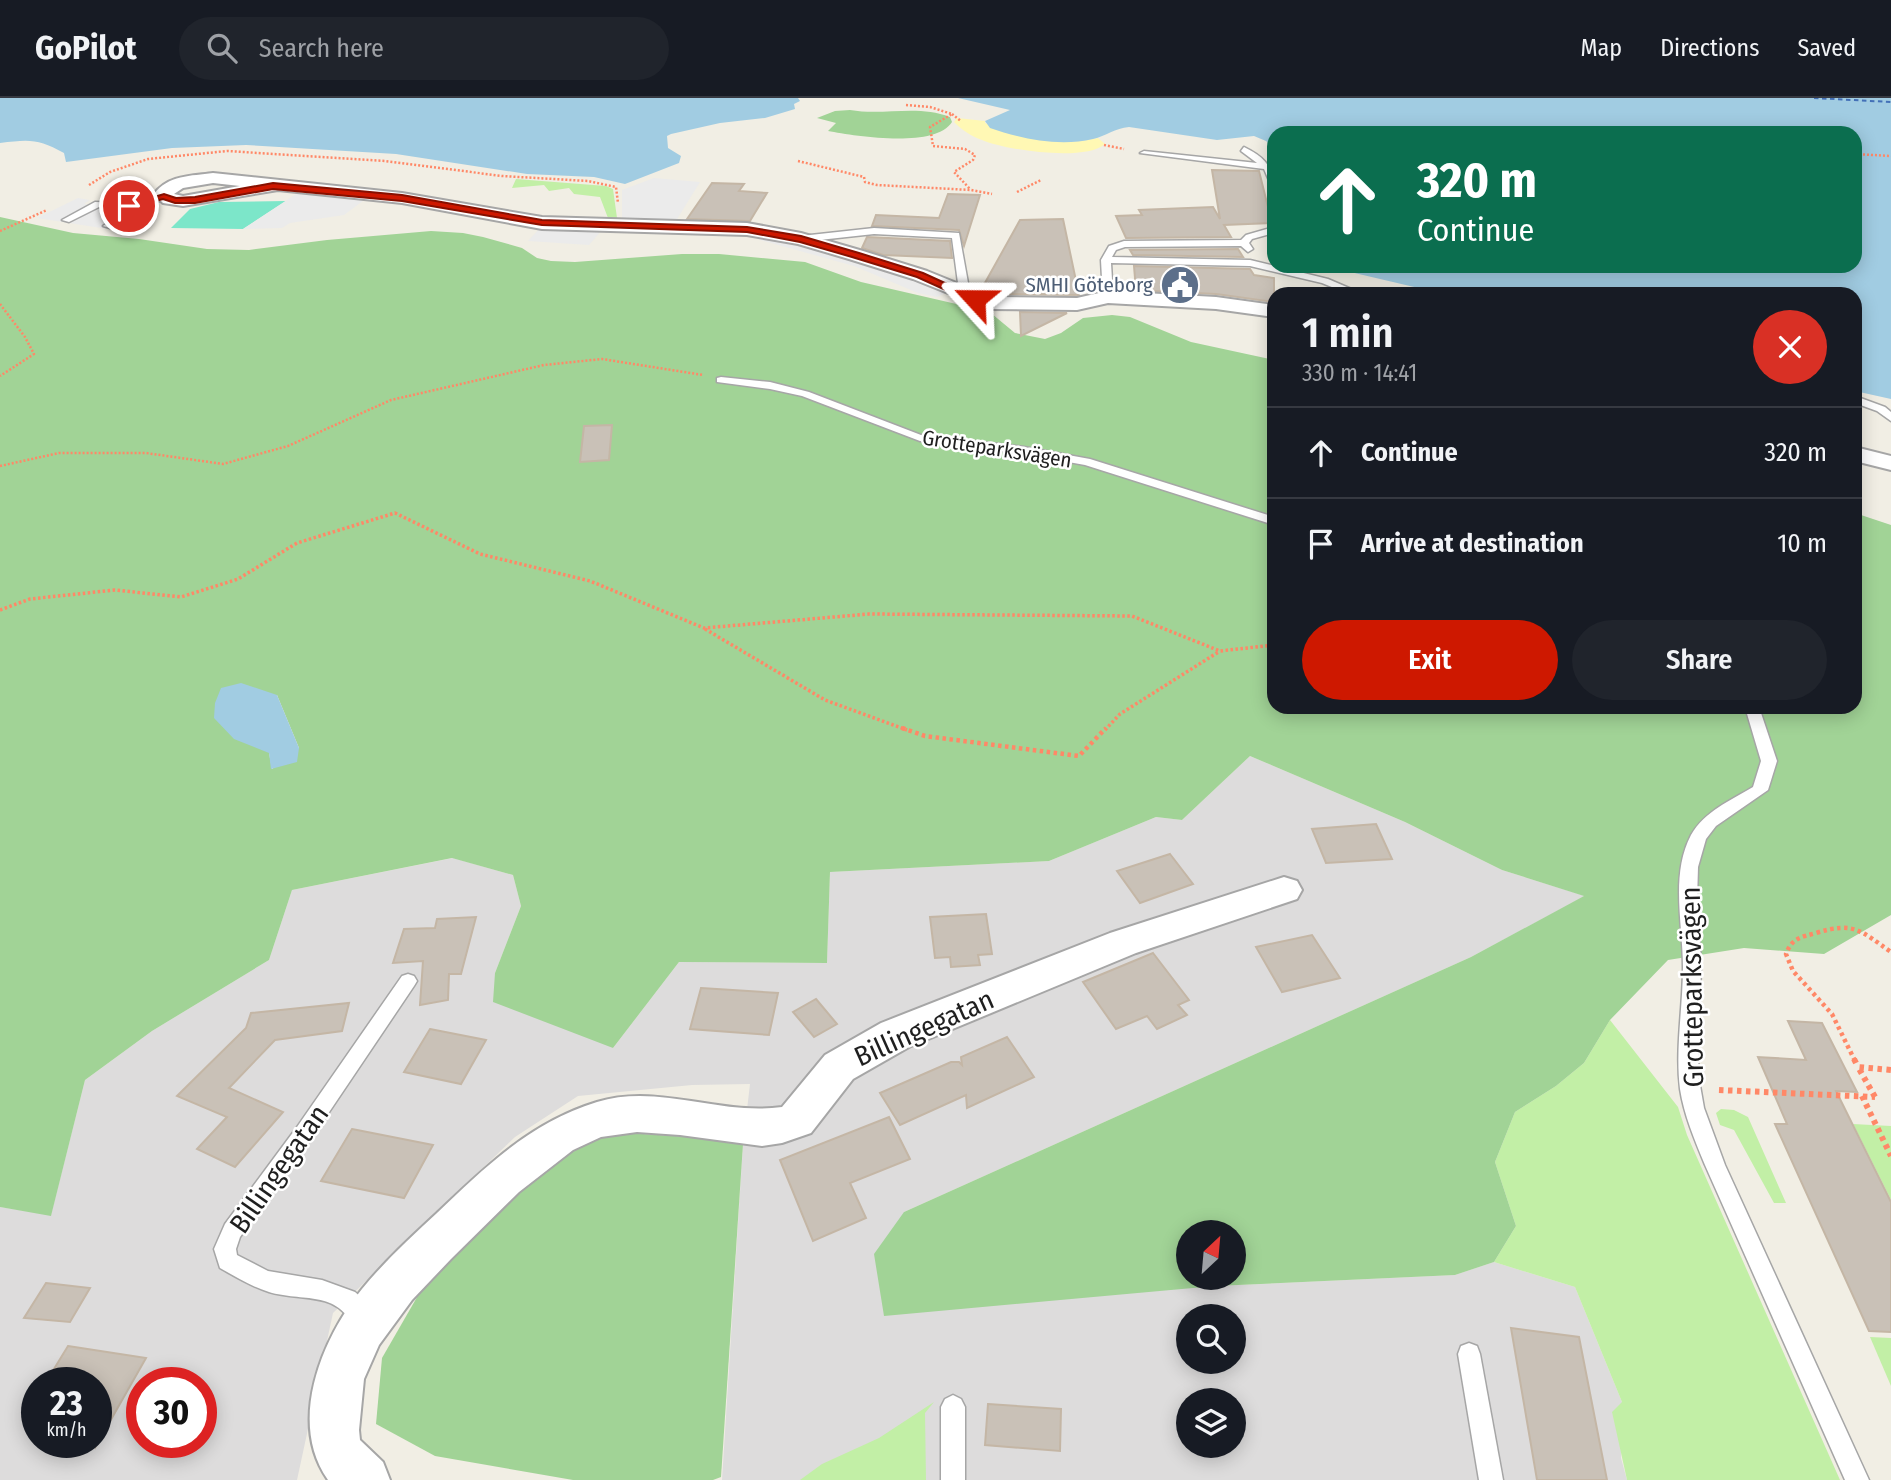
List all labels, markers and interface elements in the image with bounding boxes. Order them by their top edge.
search box [179,17,669,80]
text: GoPilot [35,28,137,68]
icon: search [203,29,241,67]
text: Search here [259,33,384,64]
text: Map [1581,34,1622,62]
text: Directions [1660,34,1759,62]
text: Saved [1797,34,1856,62]
text: 320 m [1417,151,1537,210]
icon: ahead [1302,154,1393,245]
pin [99,176,159,236]
icon: arrive [110,187,148,225]
text: Continue [1417,211,1534,249]
position arrow [938,262,1012,336]
public building icon: SMHI Göteborg [1159,264,1201,306]
place label: SMHI Göteborg [1026,272,1153,298]
text: 1 min [1302,308,1393,358]
button: close [1753,310,1827,384]
text: 330 m · 14:41 [1302,359,1417,387]
street label: Grotteparksvägen [921,424,1073,474]
icon: ahead [1302,434,1340,472]
text: Continue [1361,437,1458,468]
text: 320 m [1764,437,1827,468]
icon: arrive [1302,525,1340,563]
text: Arrive at destination [1361,528,1584,559]
text: 10 m [1777,528,1827,559]
button: Exit [1302,620,1558,700]
button: Share [1572,620,1827,700]
street label: Grotteparksvägen [1674,886,1710,1088]
street label: Billingegatan [849,983,999,1073]
street label: Billingegatan [223,1098,335,1240]
north arrow [1176,1220,1246,1290]
map controls [1176,1220,1246,1458]
button: search [1176,1304,1246,1374]
speed limit sign: 30 [126,1367,217,1458]
text: 23 [50,1382,83,1424]
button: layers [1176,1388,1246,1458]
text: km/h [46,1419,87,1441]

